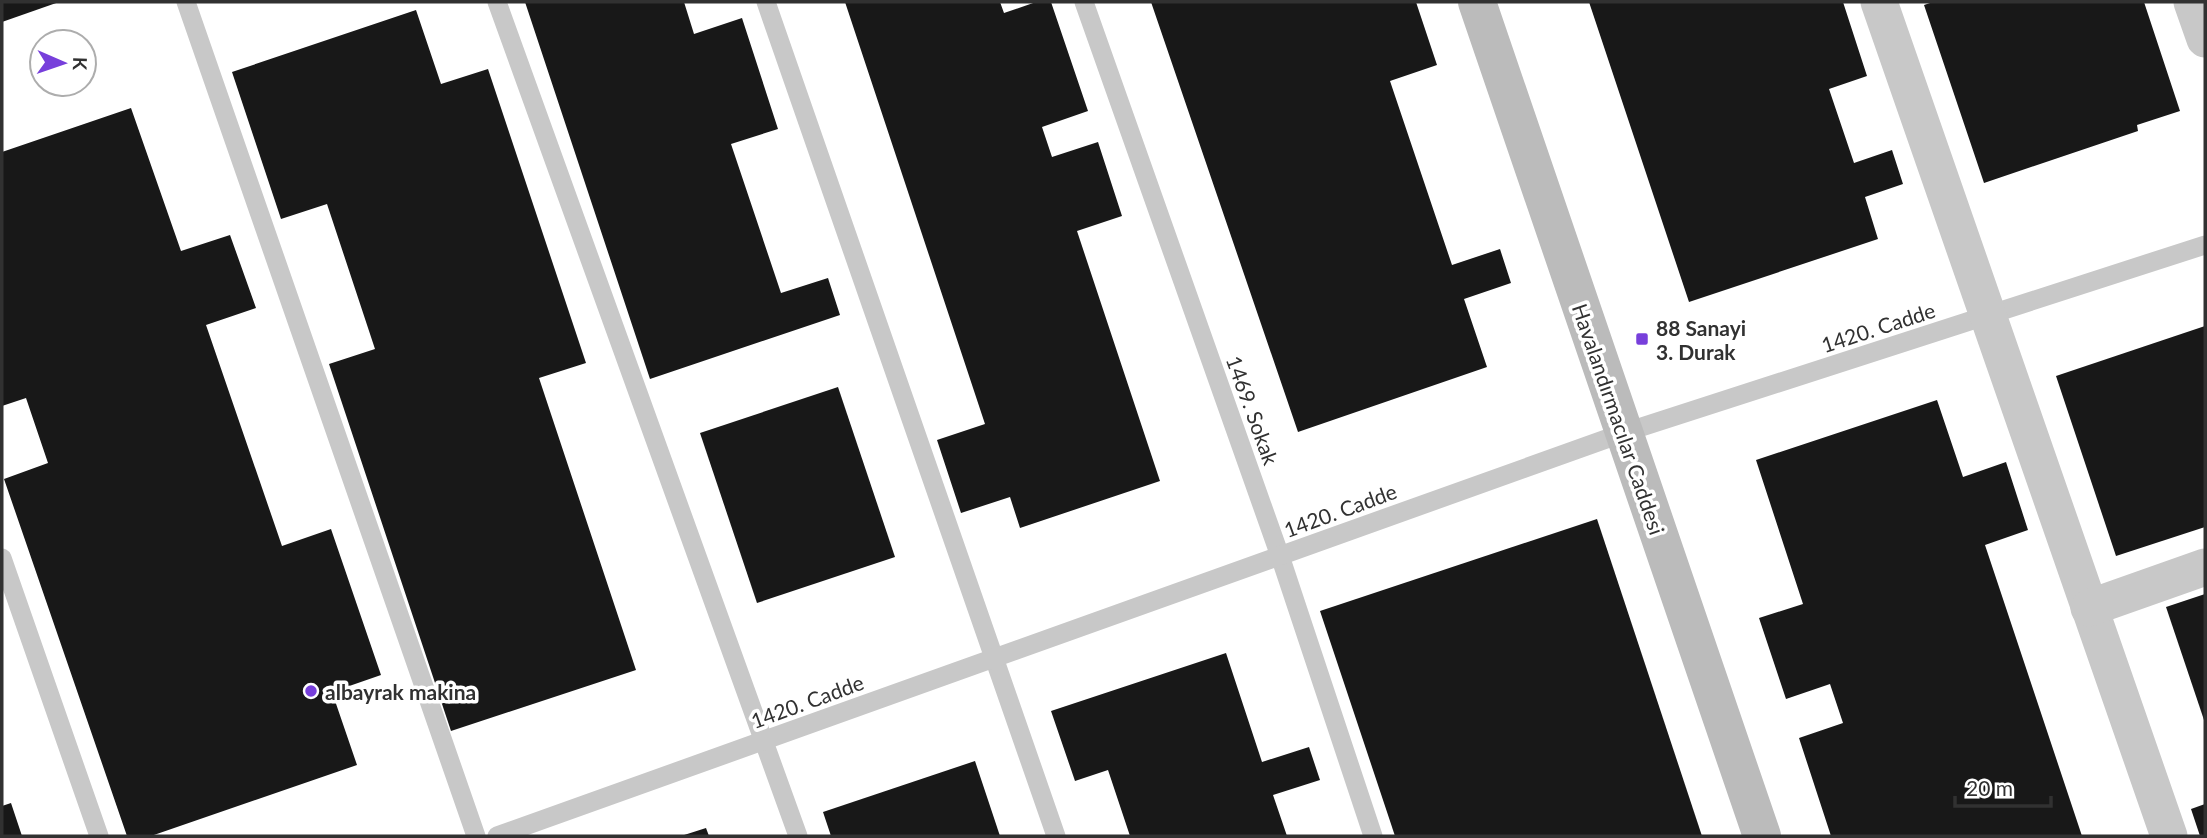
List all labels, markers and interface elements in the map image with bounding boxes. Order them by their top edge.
north arrow [28,28,98,98]
text: K [69,57,92,71]
street label: 1420. Cadde [1818,297,1938,357]
street label: Havalandırmacılar Caddesi [1568,300,1670,538]
place label: 88 Sanayi 3. Durak [1656,315,1746,364]
marker: 88 Sanayi 3. Durak [1634,331,1650,347]
street label: 1469. Sokak [1222,352,1284,468]
street label: 1420. Cadde [1280,478,1400,542]
street label: 1420. Cadde [747,669,867,733]
place label: albayrak makina [325,679,476,704]
marker: albayrak makina [303,683,319,699]
scale bar [1955,764,2051,808]
text: 20 m [1966,775,2013,800]

